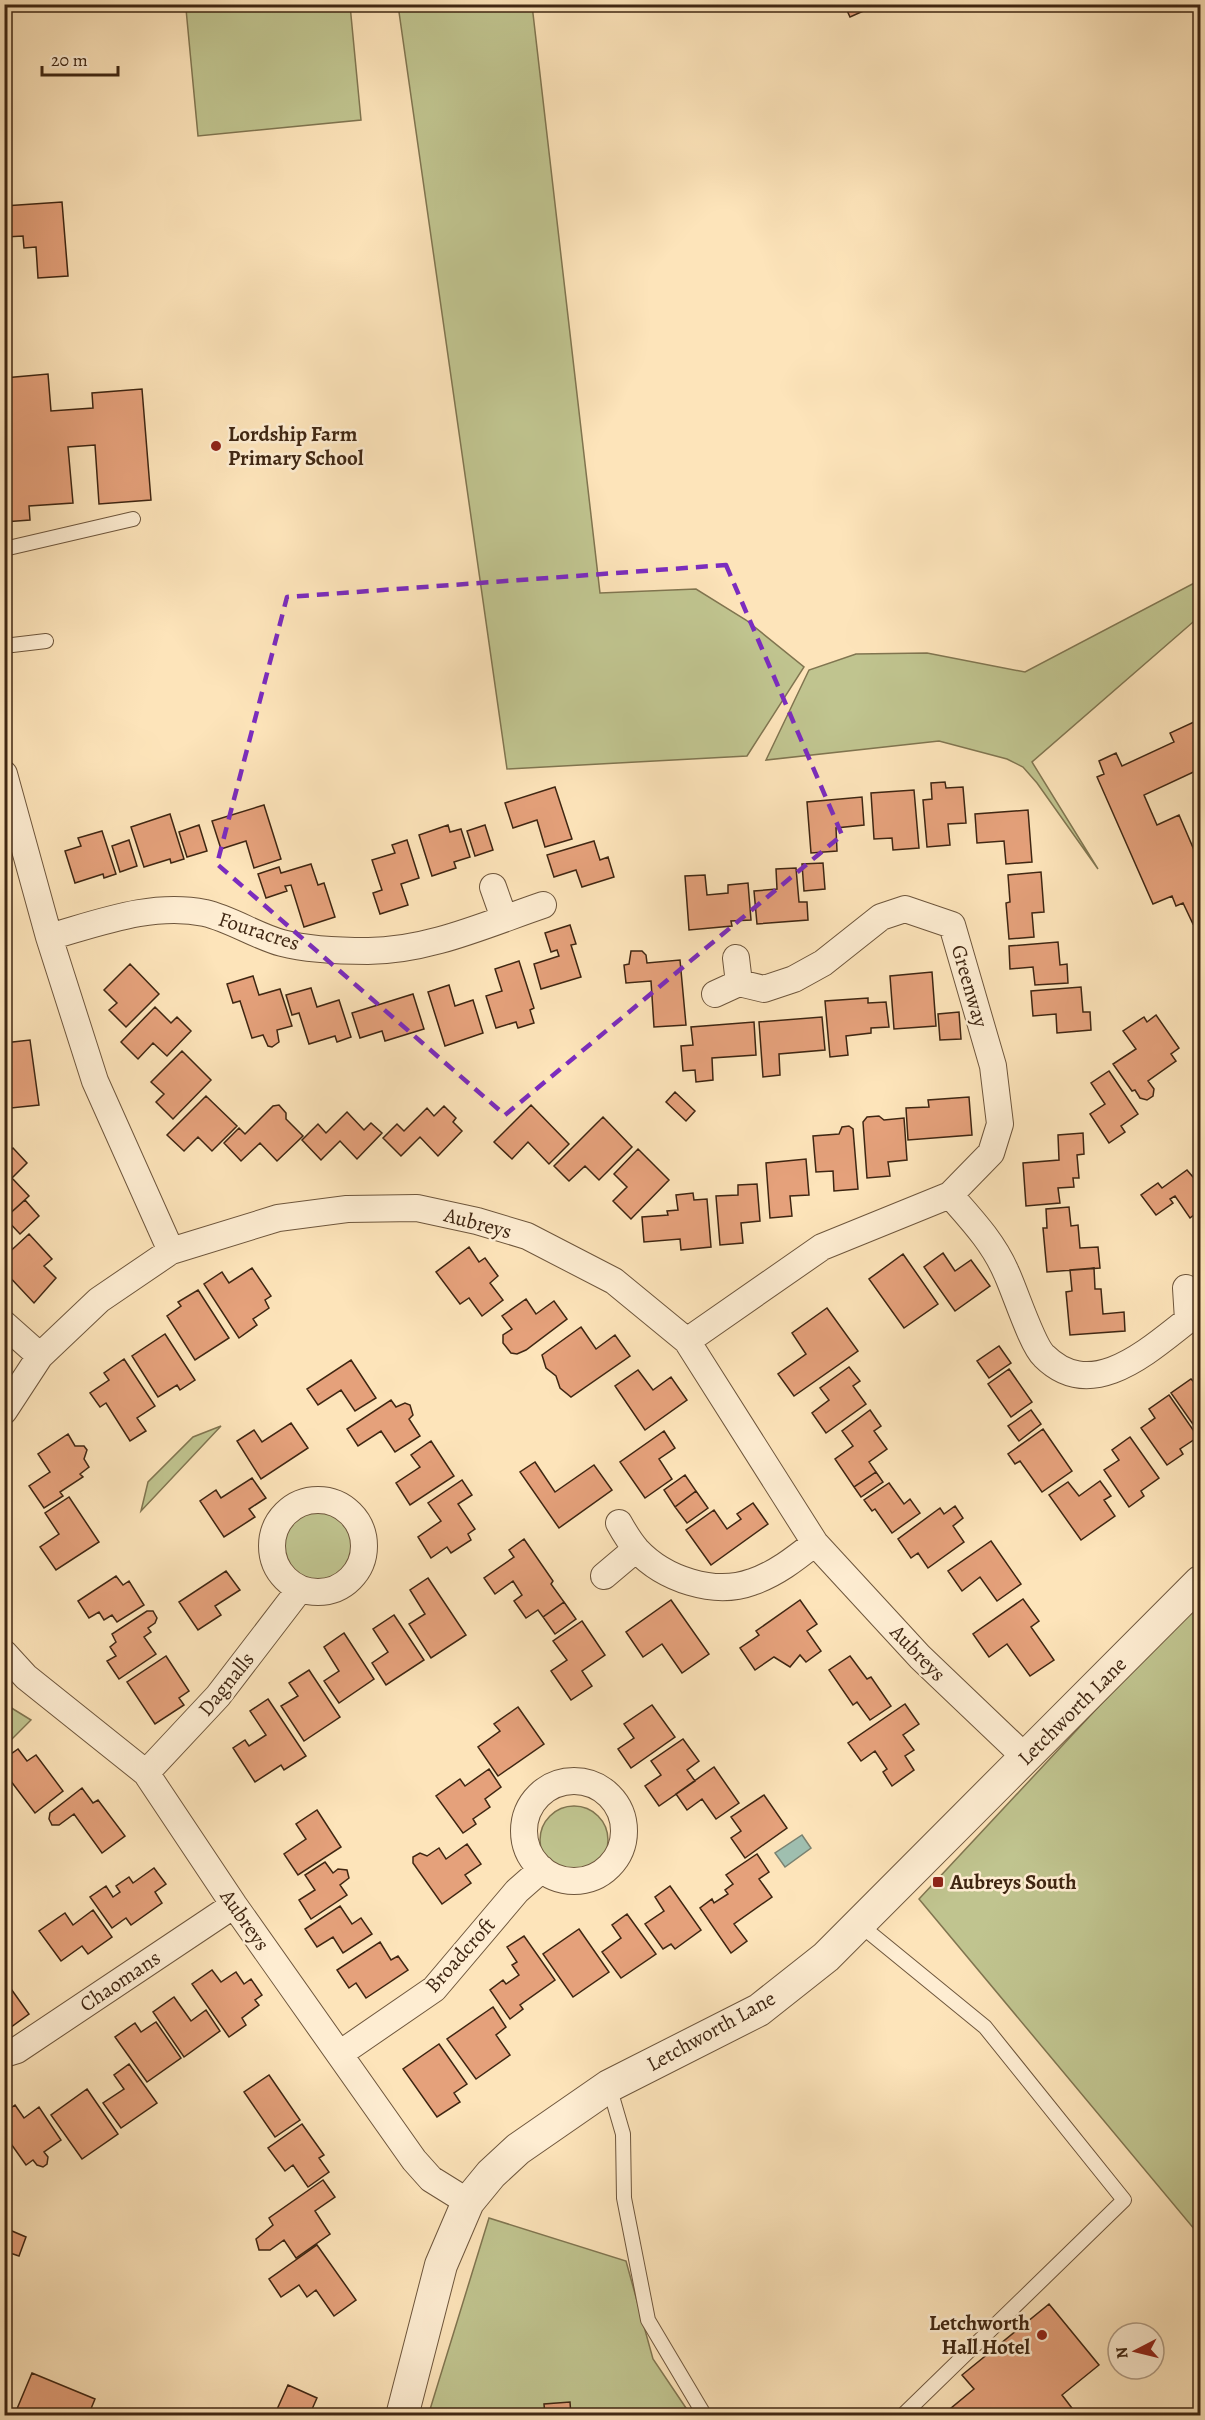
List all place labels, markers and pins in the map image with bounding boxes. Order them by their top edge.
place label: Lordship Farm Primary School [228,420,364,472]
marker: Lordship Farm Primary School [209,439,223,453]
place label: Aubreys South [949,1868,1077,1896]
marker: Aubreys South [931,1875,945,1889]
place label: Letchworth Hall Hotel [929,2309,1030,2361]
marker: Letchworth Hall Hotel [1035,2328,1049,2342]

